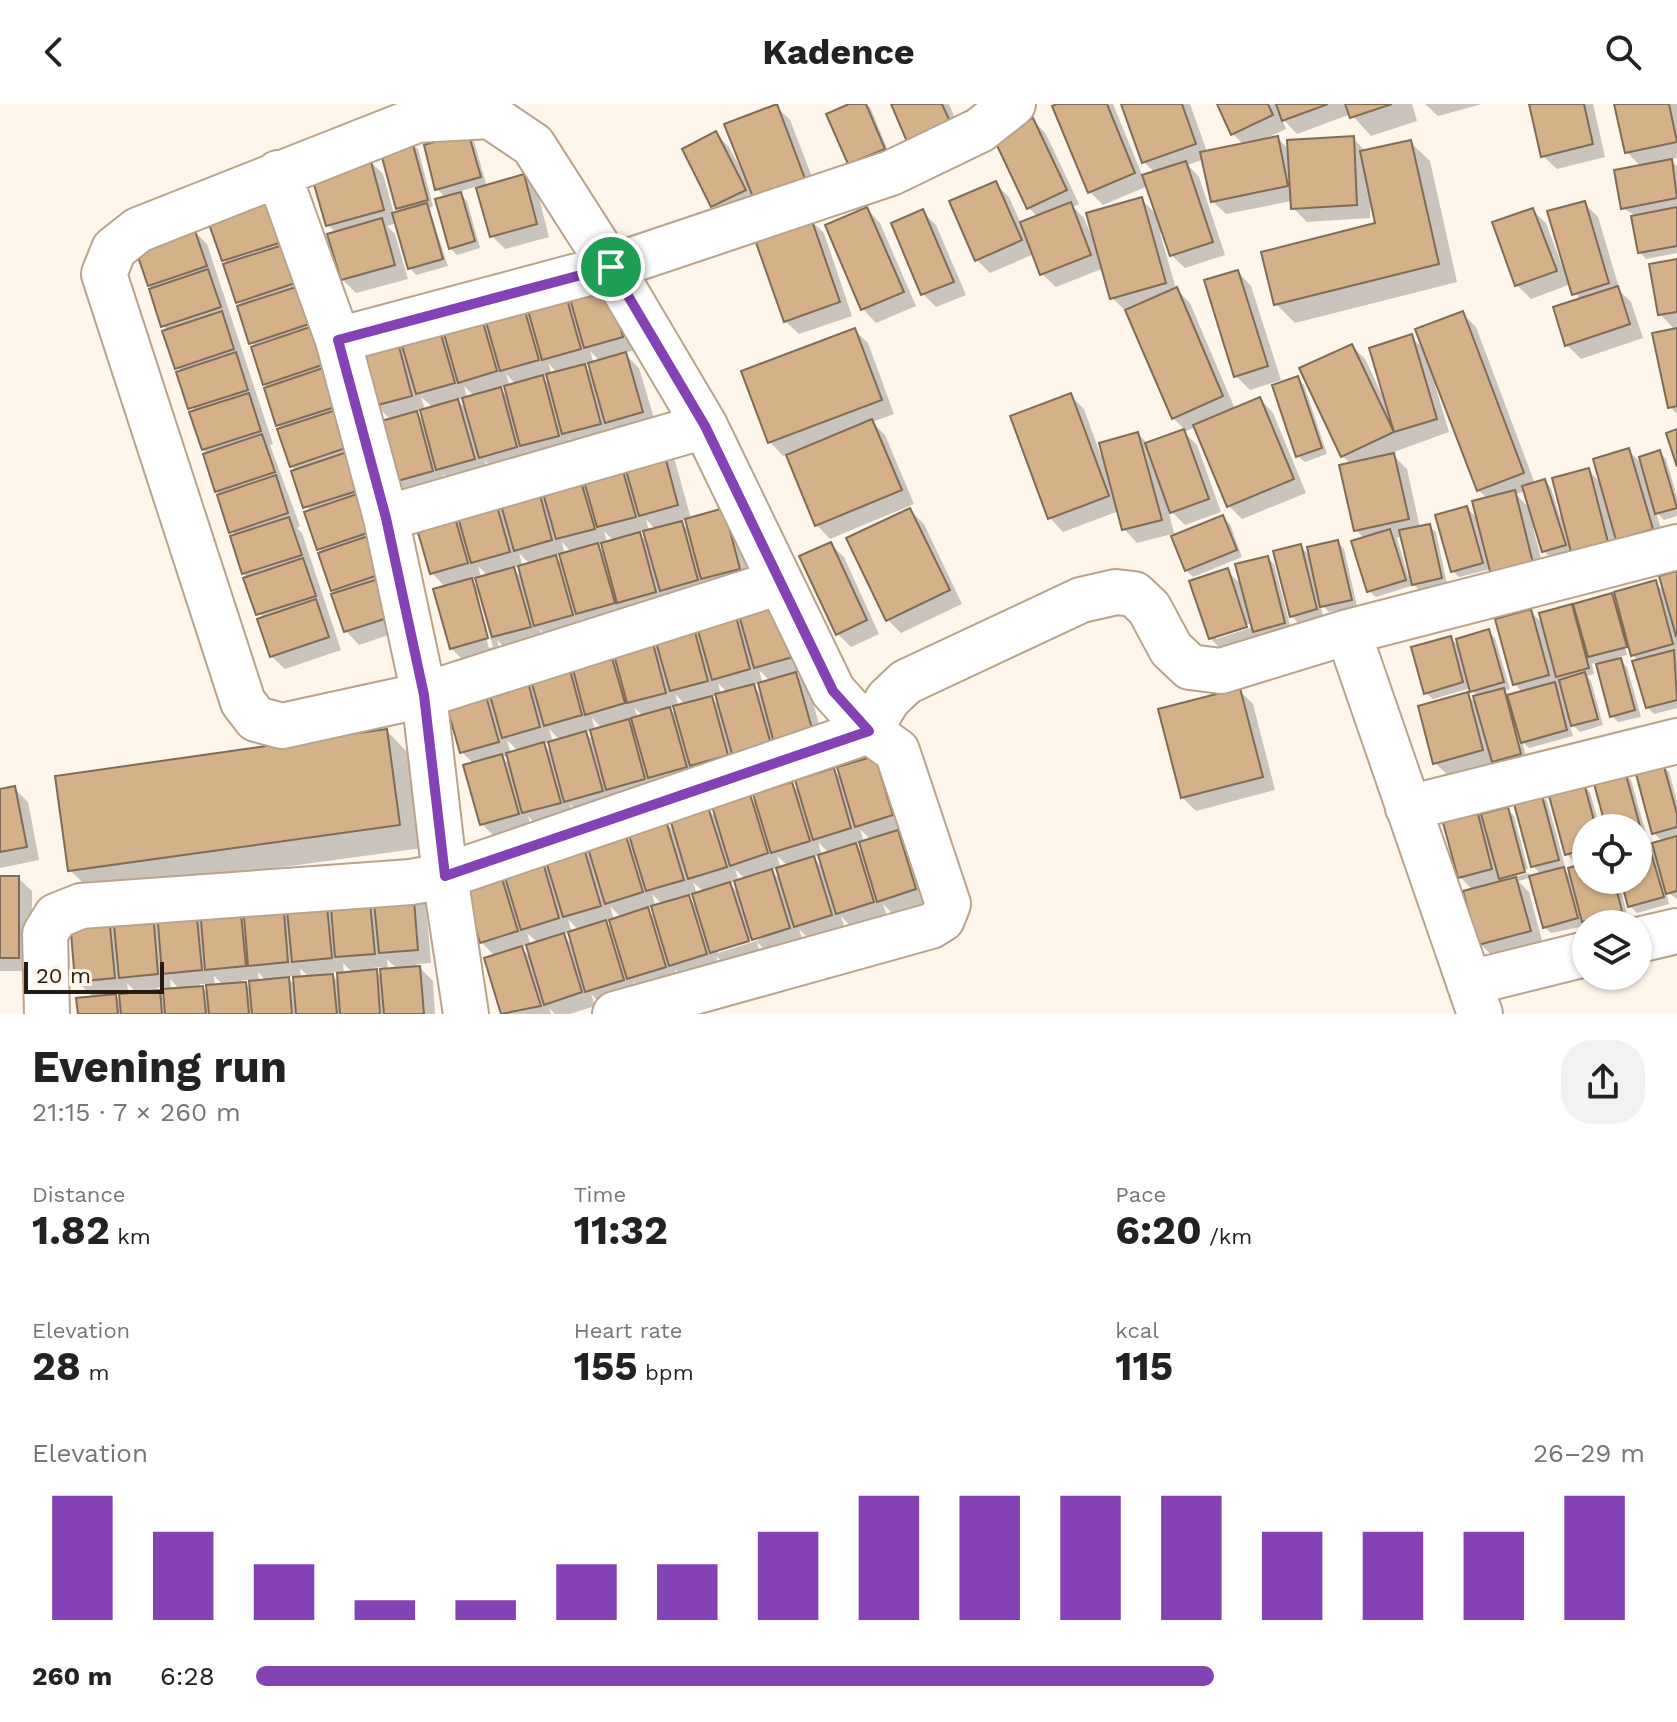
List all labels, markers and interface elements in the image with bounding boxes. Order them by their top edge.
icon: back [32,30,76,74]
icon: search [1601,30,1645,74]
text: Kadence [762,31,915,73]
pin [577,233,645,301]
icon: arrive [589,245,633,289]
map controls [1572,814,1652,990]
button: locate [1572,814,1652,894]
button: layers [1572,910,1652,990]
scale bar [24,958,164,994]
text: 20 m [36,963,91,988]
button: share [1561,1040,1645,1124]
text: Evening run [32,1041,287,1093]
text: 21:15 · 7 × 260 m [32,1097,241,1127]
text: Distance [32,1182,126,1207]
text: Time [574,1182,626,1207]
text: Pace [1115,1182,1166,1207]
text: 1.82 [32,1207,110,1254]
text: 11:32 [574,1207,668,1254]
text: 6:20 [1115,1207,1202,1254]
text: km [110,1224,151,1249]
text: /km [1202,1224,1252,1249]
text: Elevation [32,1318,130,1343]
text: Heart rate [574,1318,682,1343]
text: kcal [1115,1318,1159,1343]
text: 28 [32,1343,81,1390]
text: 155 [574,1343,638,1390]
text: 115 [1115,1343,1173,1390]
text: m [81,1360,109,1385]
text: bpm [638,1360,694,1385]
text: Elevation [32,1438,148,1468]
text: 26–29 m [1533,1438,1645,1468]
text: 260 m [32,1661,112,1691]
text: 6:28 [160,1661,215,1691]

